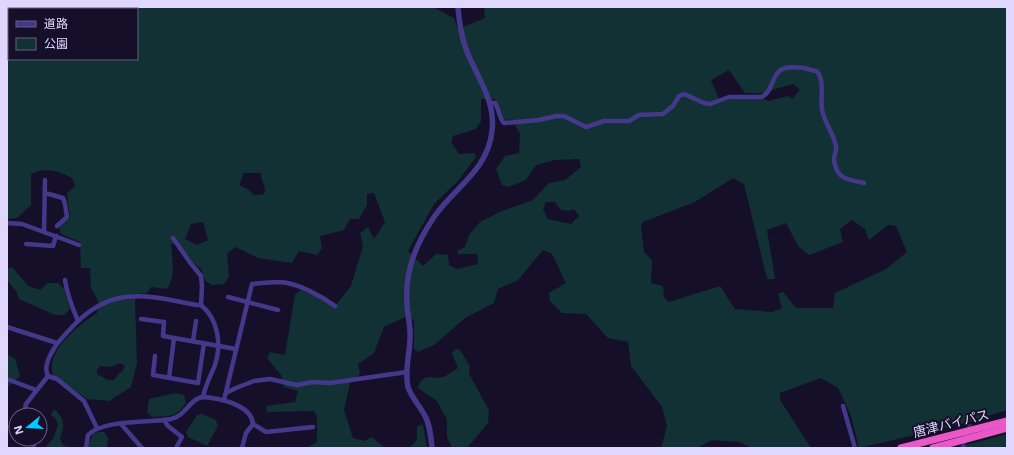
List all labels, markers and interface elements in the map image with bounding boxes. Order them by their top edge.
legend [8,8,138,60]
text: 道路 [44,15,68,32]
text: 公園 [44,35,68,52]
street label: 唐津バイパス [911,405,991,441]
north arrow [8,407,48,447]
text: N [9,424,27,437]

